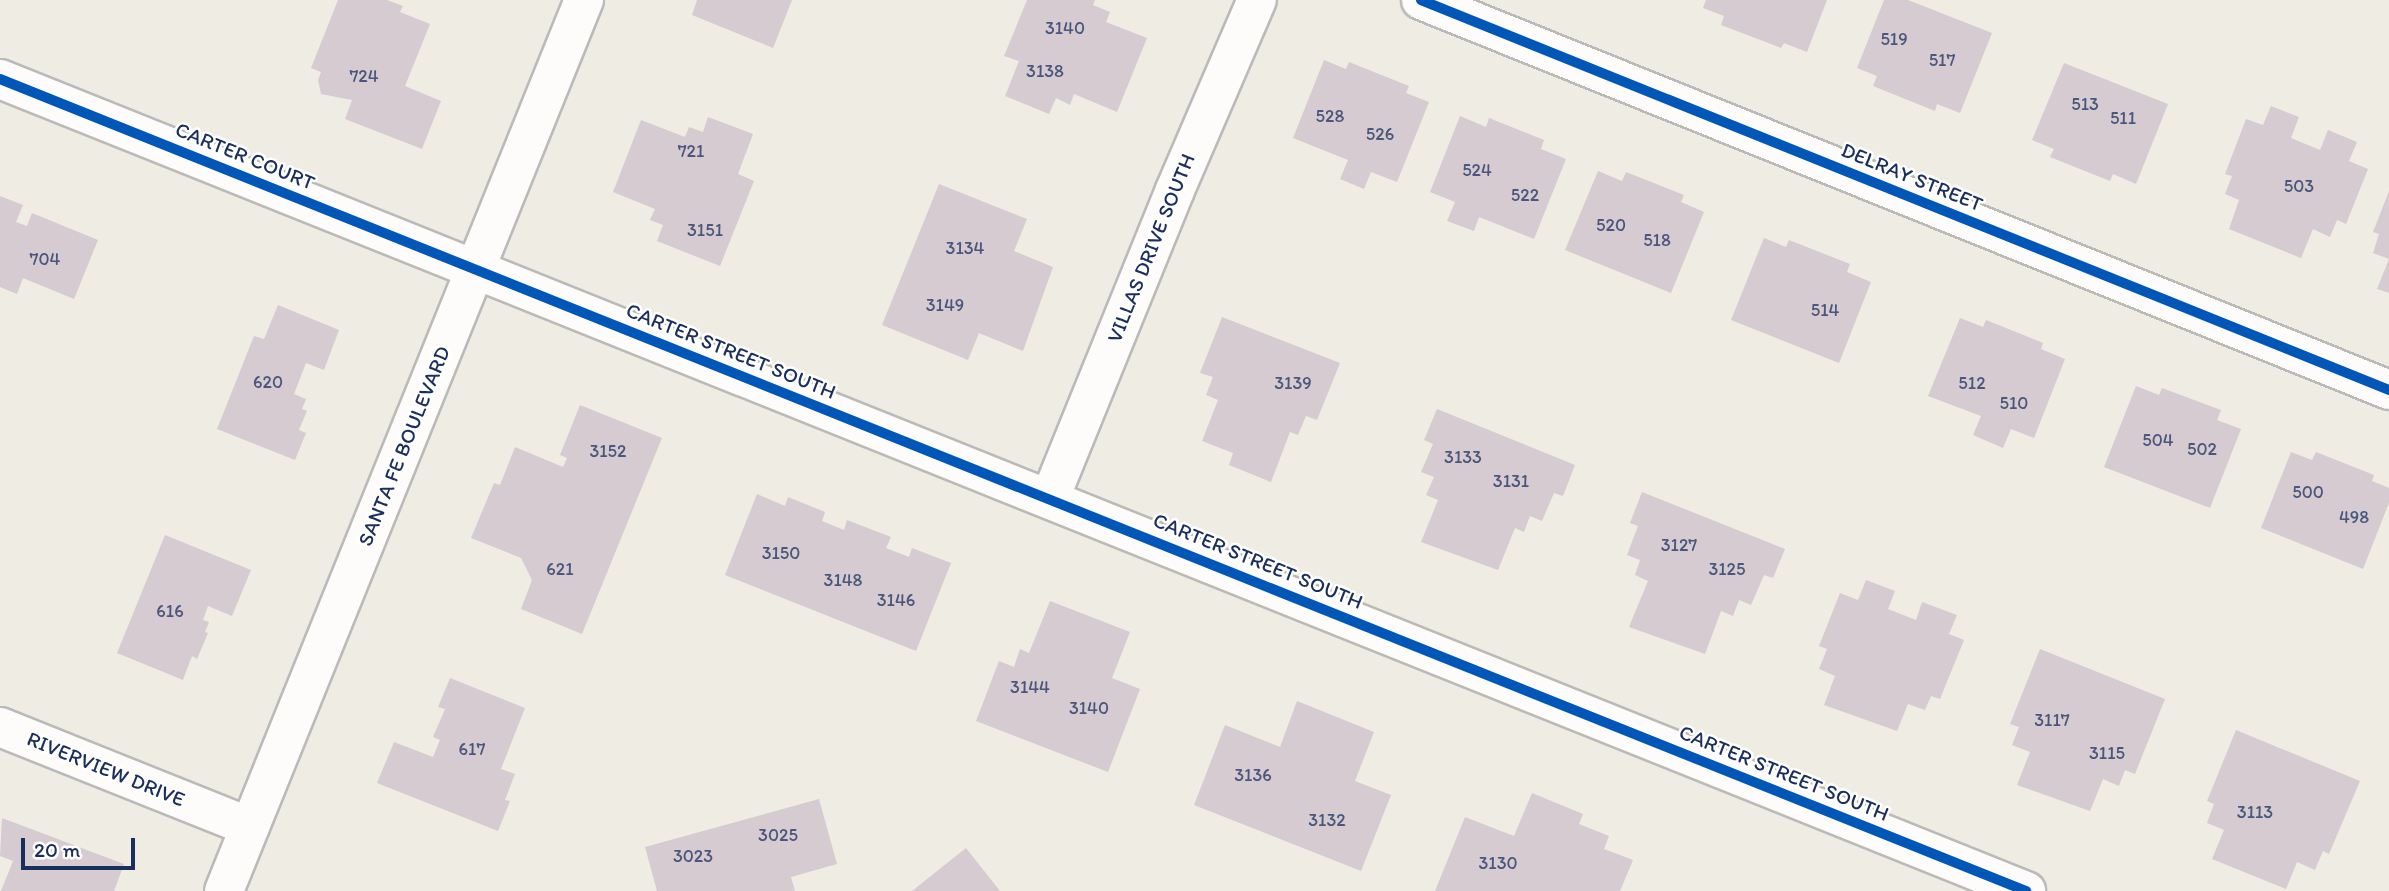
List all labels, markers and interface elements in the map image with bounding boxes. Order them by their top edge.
house number: 3140 [1045,17,1085,39]
house number: 519 [1880,28,1908,50]
house number: 517 [1929,49,1955,71]
house number: 3138 [1026,60,1064,82]
house number: 724 [349,65,379,87]
house number: 513 [2071,93,2099,115]
house number: 528 [1316,105,1344,127]
house number: 511 [2110,107,2136,129]
street label: CARTER COURT [171,117,319,195]
house number: 526 [1366,123,1394,145]
street label: DELRAY STREET [1837,137,1987,217]
house number: 721 [678,140,704,162]
street label: VILLAS DRIVE SOUTH [1101,150,1201,346]
house number: 524 [1462,159,1492,181]
house number: 503 [2284,175,2314,197]
house number: 522 [1511,184,1539,206]
house number: 520 [1596,214,1626,236]
house number: 3151 [687,219,723,241]
house number: 518 [1643,229,1671,251]
house number: 3134 [946,237,984,259]
house number: 704 [30,248,60,270]
house number: 3149 [926,294,964,316]
street label: CARTER STREET SOUTH [622,297,840,405]
house number: 514 [1811,299,1839,321]
street label: SANTA FE BOULEVARD [352,342,456,550]
house number: 620 [253,371,283,393]
house number: 3139 [1274,372,1312,394]
house number: 512 [1958,372,1986,394]
house number: 510 [2000,392,2028,414]
house number: 504 [2142,429,2174,451]
house number: 502 [2187,438,2217,460]
house number: 3152 [589,440,627,462]
house number: 3133 [1444,446,1482,468]
house number: 3131 [1493,470,1529,492]
house number: 500 [2292,481,2324,503]
house number: 498 [2339,506,2369,528]
street label: CARTER STREET SOUTH [1149,507,1367,615]
house number: 3127 [1661,534,1697,556]
house number: 3150 [762,542,800,564]
house number: 621 [546,558,574,580]
house number: 3125 [1708,558,1746,580]
house number: 3148 [824,569,862,591]
house number: 3146 [877,589,915,611]
house number: 616 [156,600,184,622]
house number: 3144 [1010,676,1050,698]
house number: 3140 [1069,697,1109,719]
house number: 3117 [2034,709,2070,731]
street label: CARTER STREET SOUTH [1675,719,1893,827]
street label: RIVERVIEW DRIVE [22,725,190,813]
house number: 617 [459,738,485,760]
house number: 3115 [2089,742,2125,764]
house number: 3136 [1234,764,1272,786]
house number: 3113 [2237,801,2273,823]
house number: 3132 [1308,809,1346,831]
scale bar [24,824,138,868]
house number: 3025 [758,824,798,846]
text: 20 m [34,837,80,862]
house number: 3023 [673,845,713,867]
house number: 3130 [1478,852,1518,874]

